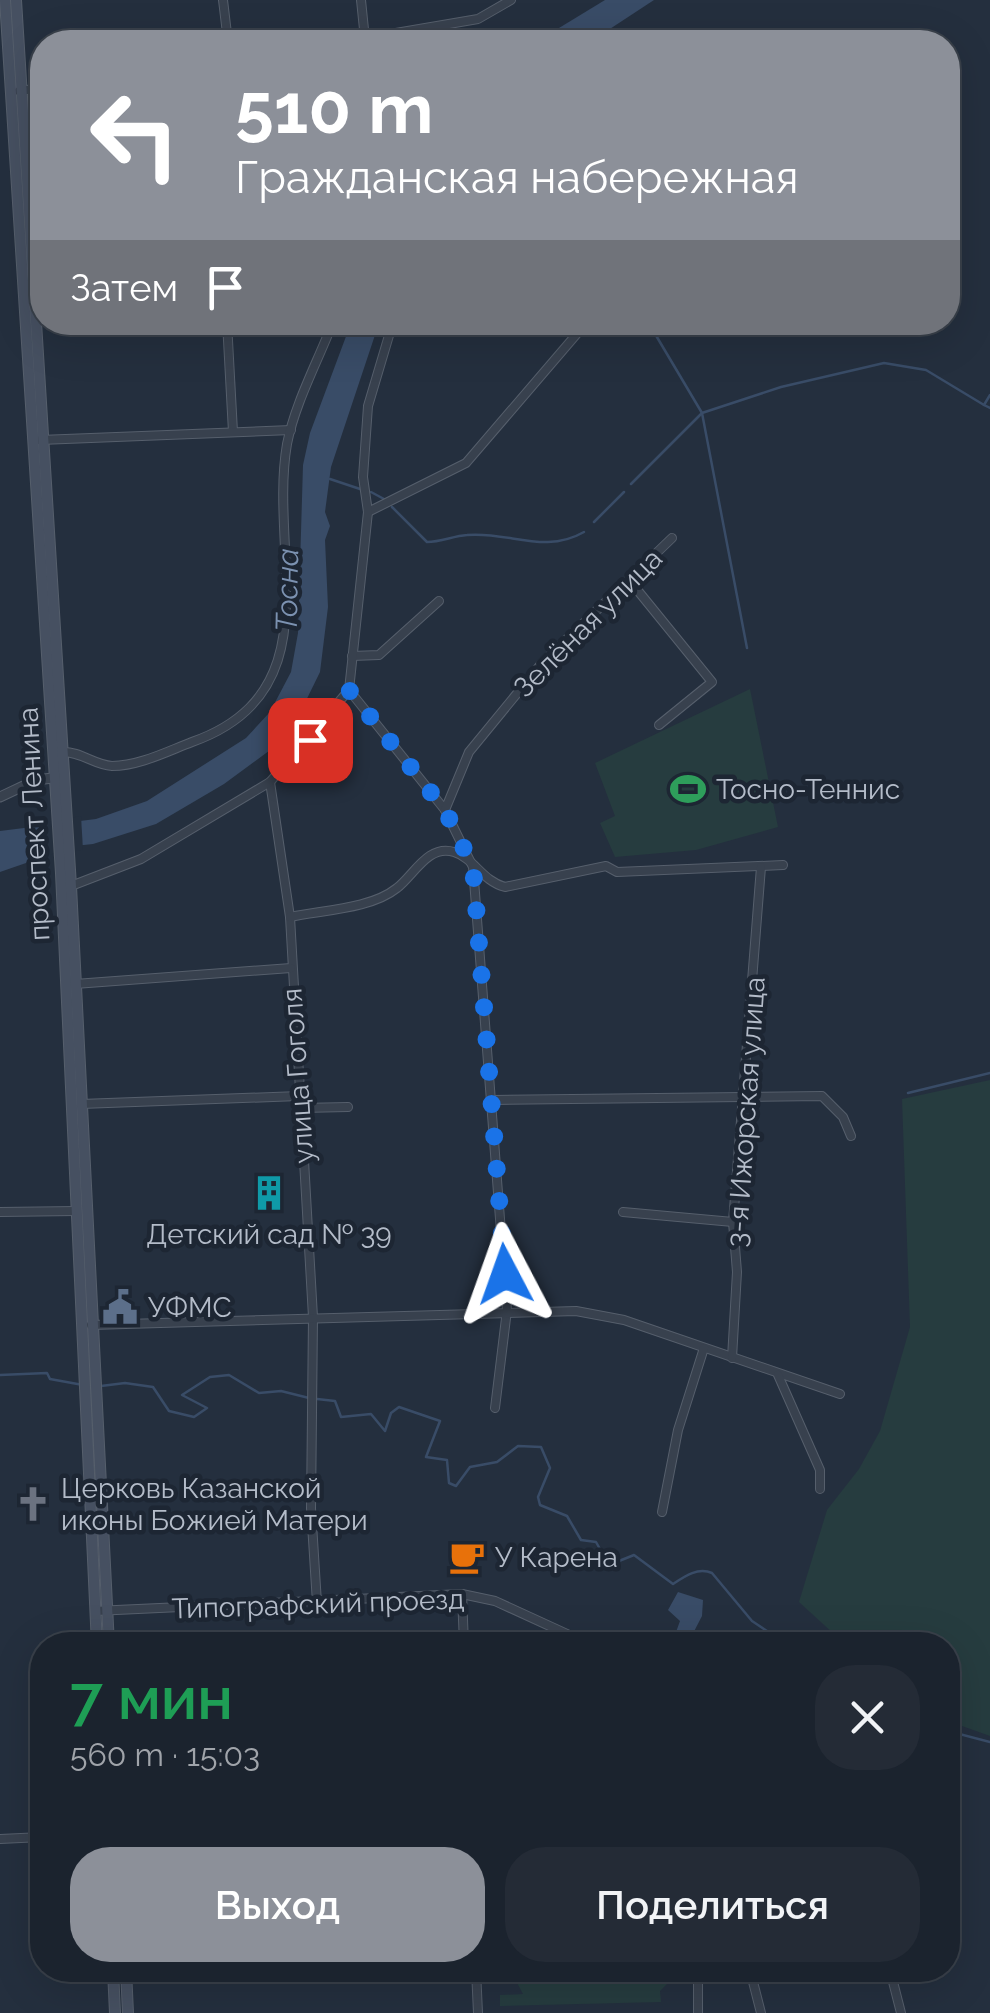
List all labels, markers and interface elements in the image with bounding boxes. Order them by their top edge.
text: 510 m [235,67,433,149]
icon: left [70,70,200,200]
text: Гражданская набережная [235,151,799,204]
icon: arrive [198,260,253,315]
text: Затем [70,265,178,310]
street label: Зелёная улица [507,542,669,704]
water label: Тосна [269,548,305,632]
pin [268,698,353,783]
street label: проспект Ленина [11,706,57,942]
icon: arrive [283,713,338,768]
sports icon: Тосно-Теннис [669,770,707,808]
place label: Тосно-Теннис [716,773,900,806]
street label: 3-я Ижорская улица [720,976,772,1248]
street label: улица Гоголя [275,987,321,1165]
building icon: Детский сад № 39 [250,1174,288,1212]
place label: Детский сад № 39 [146,1218,392,1251]
position arrow [453,1222,557,1326]
public building icon: УФМС [101,1288,139,1326]
place label: УФМС [148,1291,232,1324]
place label: Церковь Казанской иконы Божией Матери [61,1472,368,1537]
church icon: Церковь Казанской иконы Божией Матери [14,1485,52,1523]
cafe icon: У Карена [448,1538,486,1576]
place label: У Карена [495,1541,618,1574]
street label: Типографский проезд [171,1582,465,1626]
text: 7 мин [70,1663,233,1733]
button: close [815,1665,920,1770]
text: 560 m · 15:03 [70,1736,260,1773]
button: Выход [70,1847,485,1962]
button: Поделиться [505,1847,920,1962]

